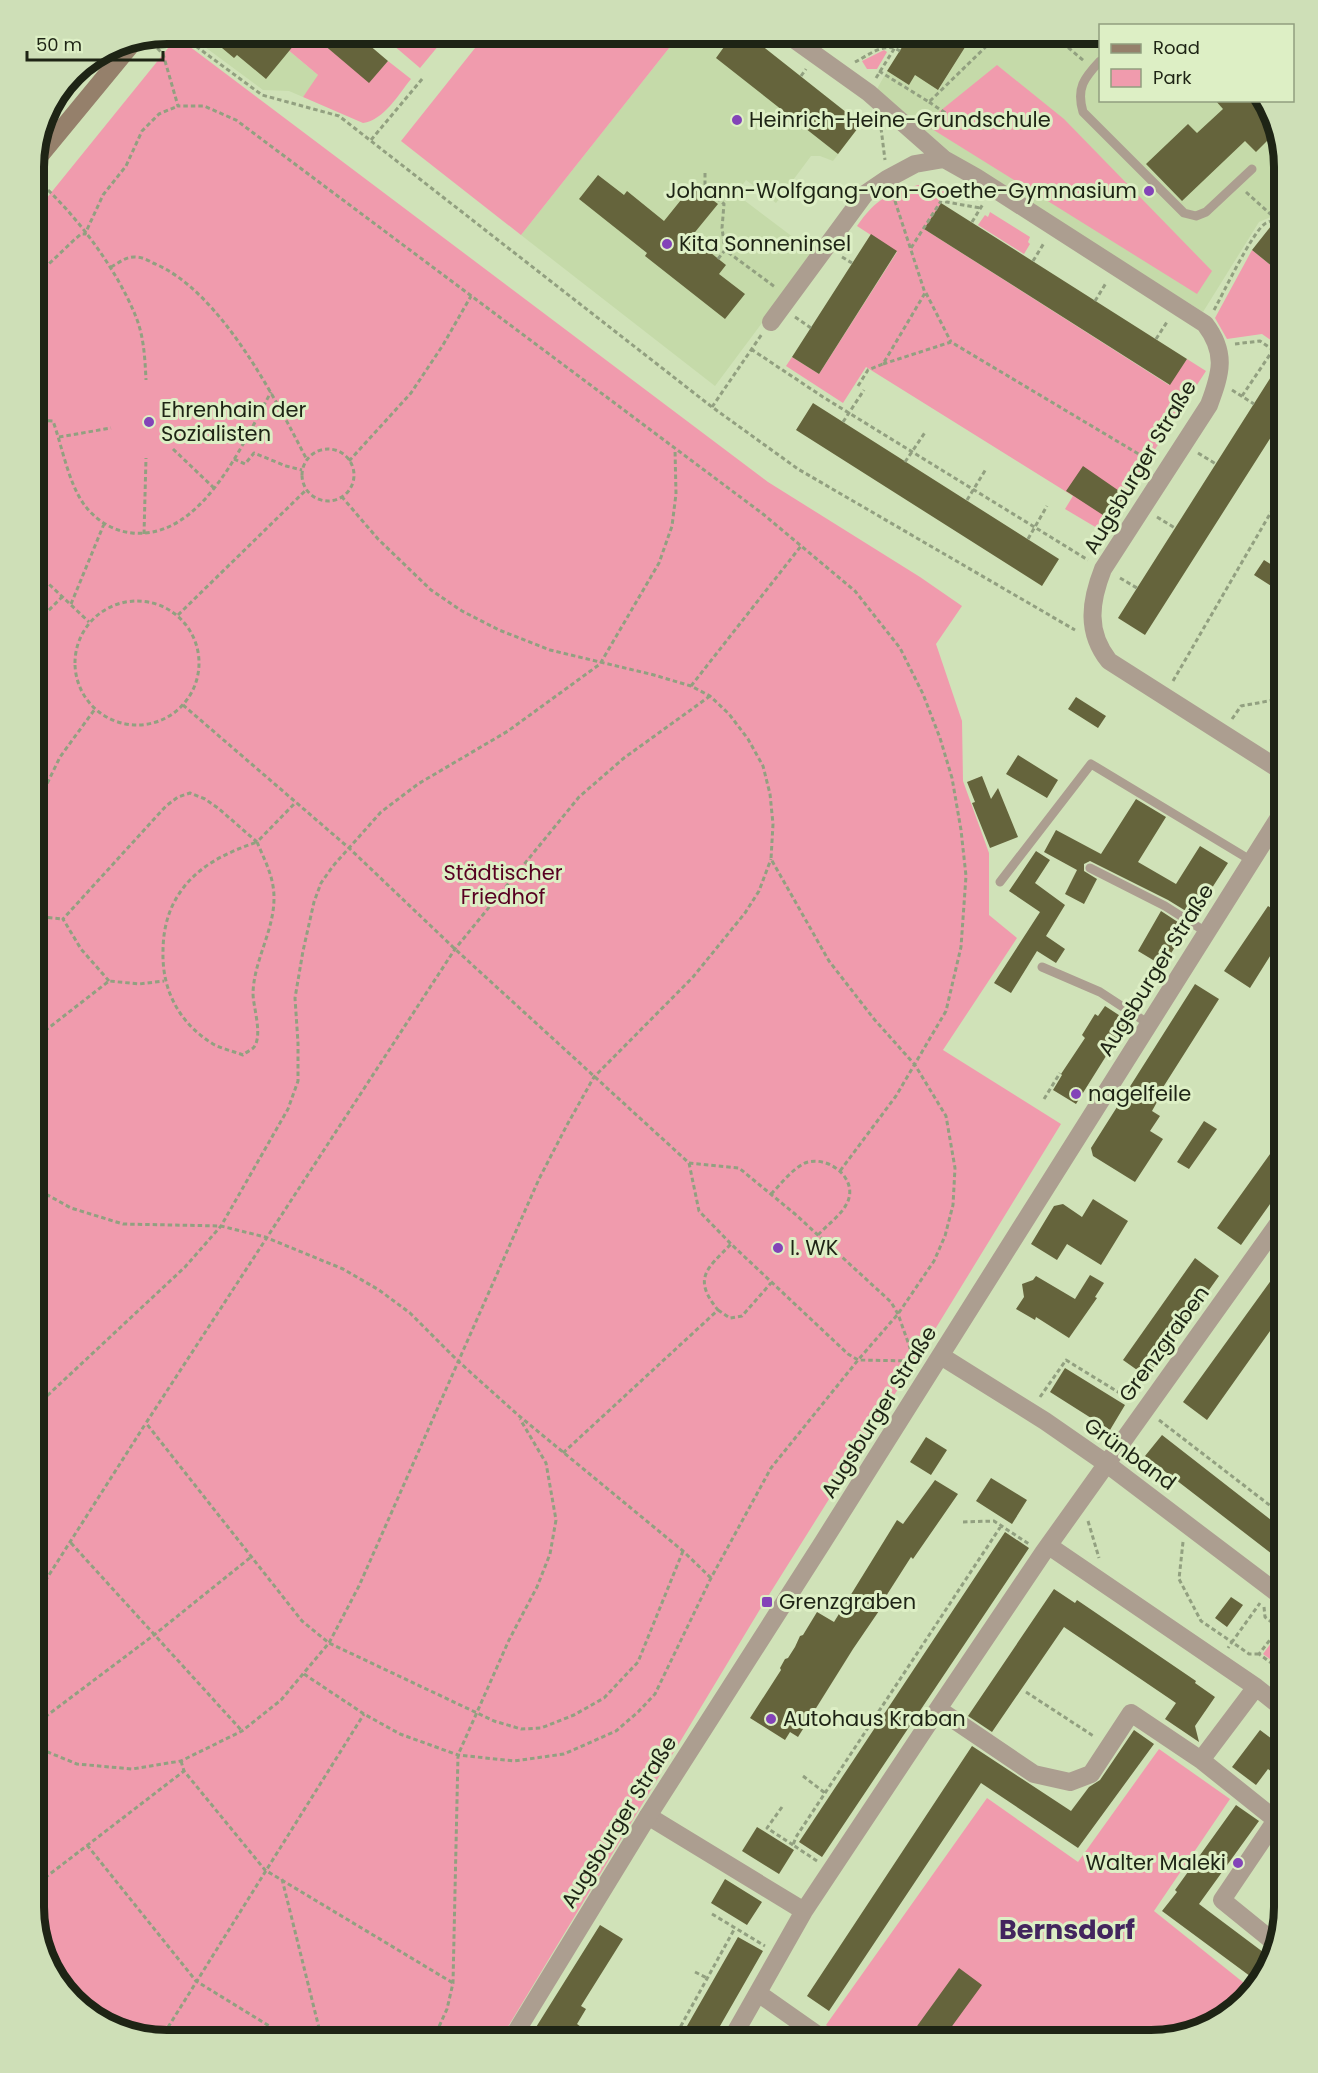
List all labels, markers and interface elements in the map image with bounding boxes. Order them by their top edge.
scale bar [27,24,164,62]
legend [1099,24,1294,102]
text: 50 m [36,32,82,57]
text: Road [1153,35,1200,60]
text: Park [1153,65,1192,90]
place label: Heinrich-Heine-Grundschule [749,105,1051,134]
marker: Heinrich-Heine-Grundschule [730,113,744,127]
place label: Johann-Wolfgang-von-Goethe-Gymnasium [665,176,1137,205]
marker: Johann-Wolfgang-von-Goethe-Gymnasium [1142,184,1156,198]
place label: Kita Sonneninsel [679,229,851,258]
marker: Kita Sonneninsel [660,237,674,251]
street label: Augsburger Straße [1076,374,1203,559]
place label: Ehrenhain der Sozialisten [161,395,307,448]
marker: Ehrenhain der Sozialisten [142,415,156,429]
park label: Städtischer Friedhof [443,858,563,911]
street label: Augsburger Straße [1091,878,1220,1061]
place label: nagelfeile [1088,1079,1191,1108]
marker: nagelfeile [1069,1087,1083,1101]
place label: I. WK [790,1233,839,1262]
marker: I. WK [771,1241,785,1255]
street label: Grenzgraben [1112,1280,1216,1408]
street label: Augsburger Straße [814,1320,943,1503]
street label: Grünband [1078,1410,1182,1497]
place label: Grenzgraben [779,1587,916,1616]
marker: Grenzgraben [760,1595,774,1609]
place label: Autohaus Kraban [783,1704,966,1733]
marker: Autohaus Kraban [764,1712,778,1726]
street label: Augsburger Straße [554,1730,683,1913]
place label: Walter Maleki [1086,1848,1226,1877]
marker: Walter Maleki [1231,1856,1245,1870]
district label: Bernsdorf [999,1911,1135,1948]

